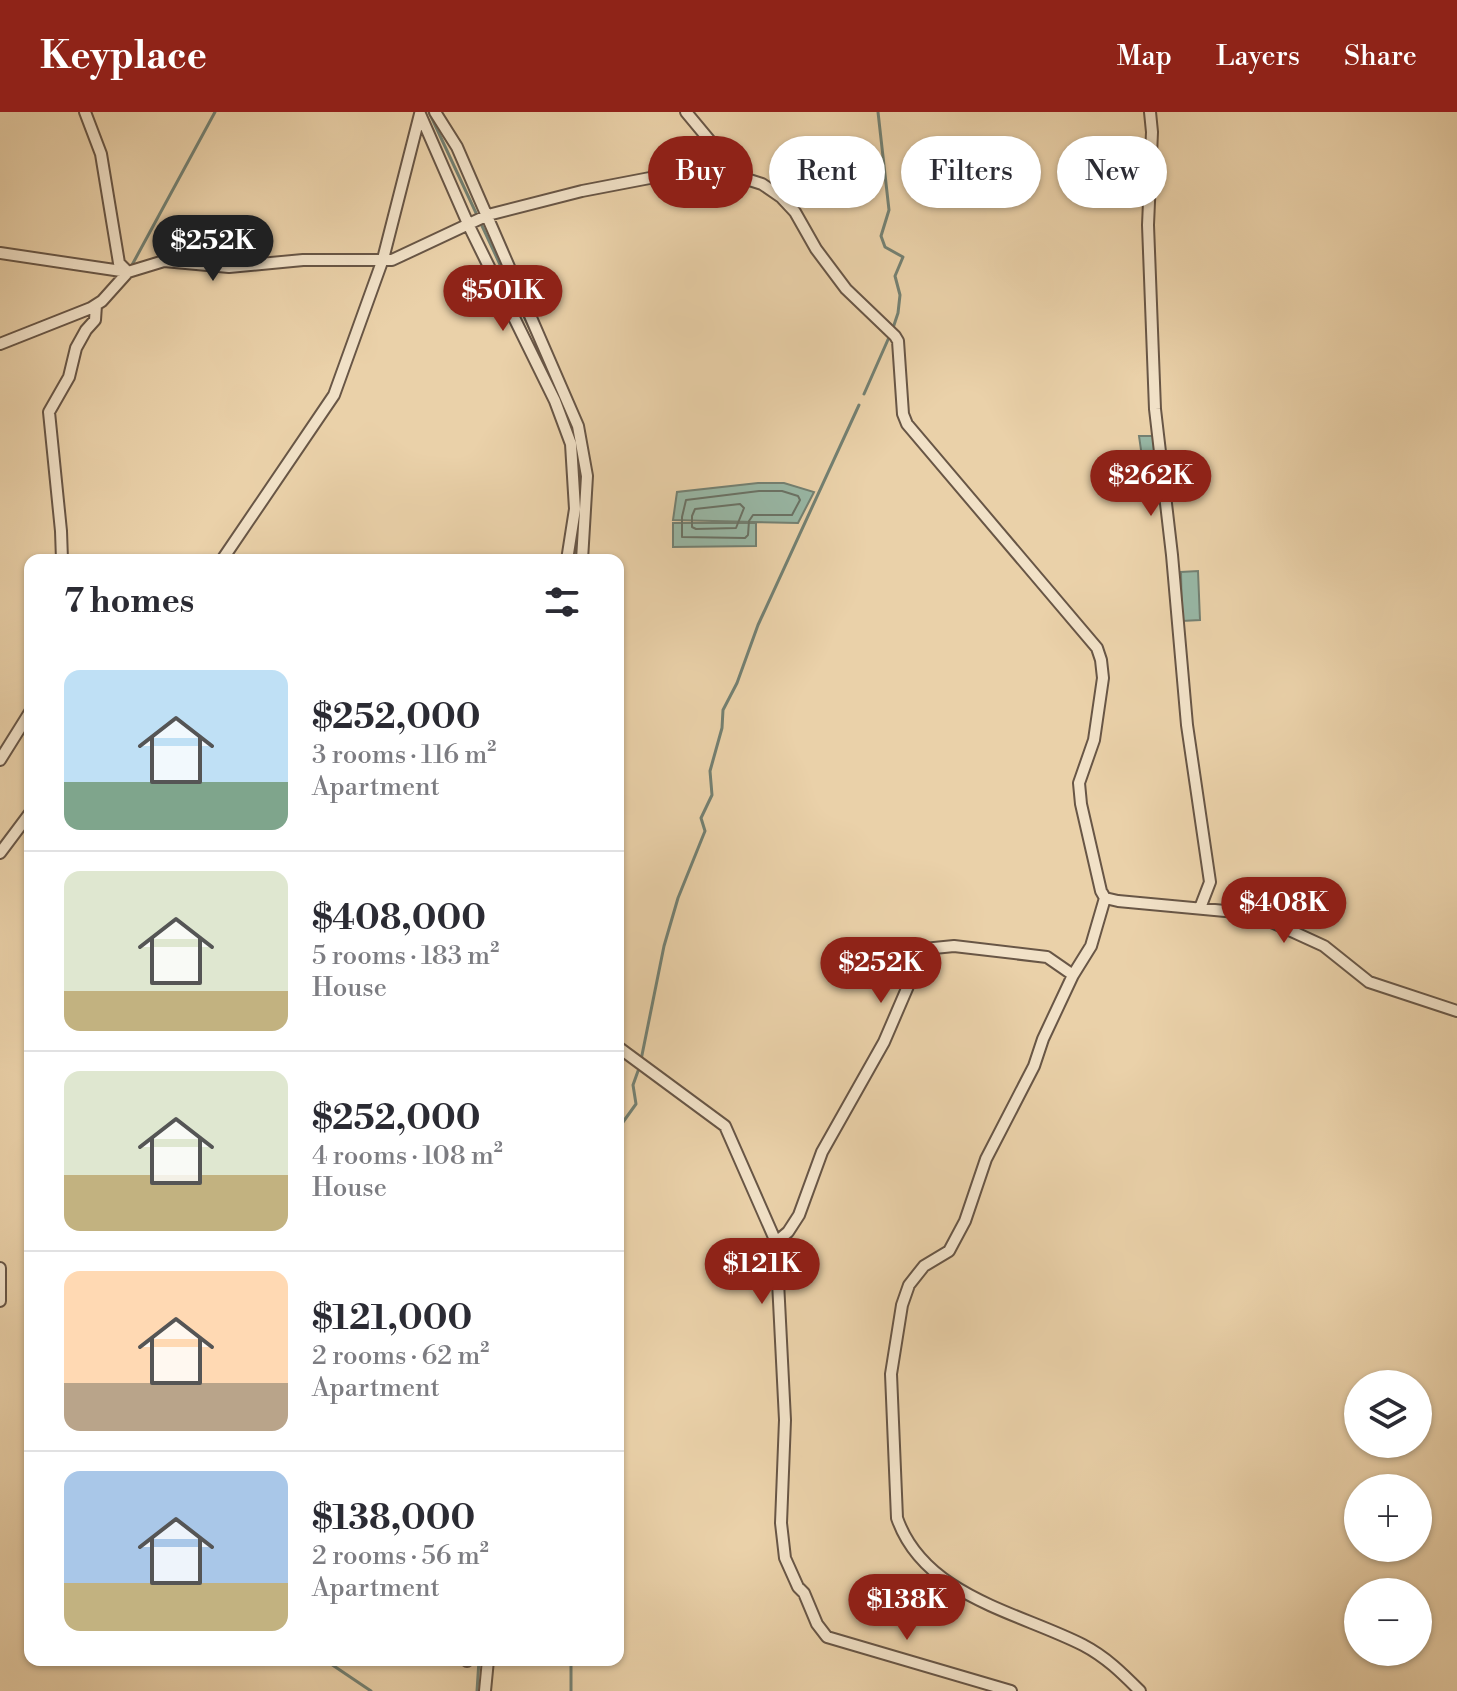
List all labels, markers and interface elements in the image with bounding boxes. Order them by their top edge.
text: Keyplace [40,33,207,80]
text: Map [1117,39,1172,74]
text: Layers [1216,39,1300,74]
text: Share [1344,39,1417,74]
chip: Buy [648,136,753,208]
chip: Rent [769,136,885,208]
chip: Filters [901,136,1041,208]
chip: New [1057,136,1167,208]
pin: $252K [157,215,269,283]
text: $252K [170,225,256,257]
pin: $501K [447,265,559,333]
text: $501K [461,275,545,307]
pin: $262K [1095,450,1207,518]
text: $262K [1108,460,1194,492]
icon: filters [540,580,584,624]
text: 7 homes [64,581,194,623]
text: $252,000 [312,697,480,739]
icon: home [128,702,224,798]
text: 3 rooms · 116 m² [312,739,496,771]
text: Apartment [312,771,440,803]
pin: $408K [1228,877,1340,945]
text: $408K [1239,887,1329,919]
text: $408,000 [312,898,486,940]
icon: home [128,903,224,999]
pin: $252K [825,937,937,1005]
text: 5 rooms · 183 m² [312,940,499,972]
text: $252K [838,947,924,979]
text: House [312,972,387,1004]
text: $252,000 [312,1098,480,1140]
icon: home [128,1103,224,1199]
text: 4 rooms · 108 m² [312,1140,503,1172]
text: House [312,1172,387,1204]
pin: $121K [706,1238,818,1306]
text: $121K [723,1248,801,1280]
text: $121,000 [312,1298,472,1340]
icon: home [128,1303,224,1399]
text: 2 rooms · 62 m² [312,1340,489,1372]
map controls [1344,1370,1432,1666]
button: layers [1344,1370,1432,1458]
text: Apartment [312,1372,440,1404]
button: + [1344,1474,1432,1562]
text: $138,000 [312,1498,475,1540]
icon: home [128,1503,224,1599]
text: 2 rooms · 56 m² [312,1540,489,1572]
text: Apartment [312,1572,440,1604]
pin: $138K [851,1574,963,1642]
button: − [1344,1578,1432,1666]
text: $138K [866,1584,948,1616]

